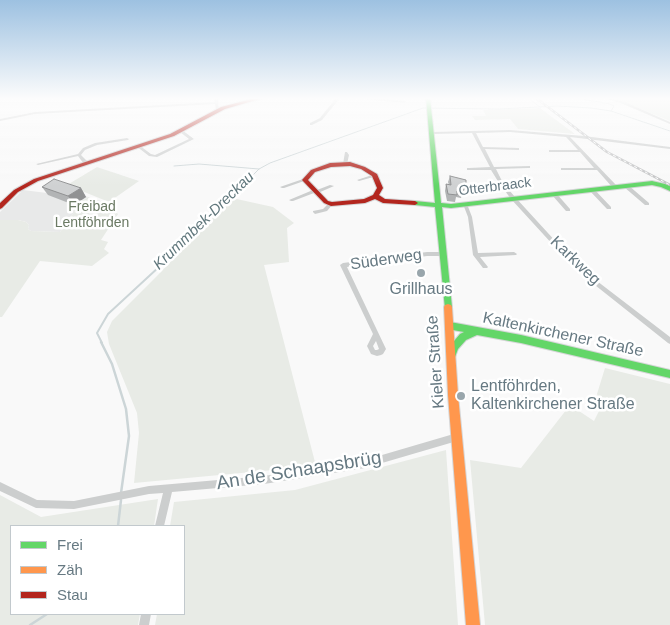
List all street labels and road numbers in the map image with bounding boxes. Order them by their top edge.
street label: Otterbraack [458,174,532,200]
street label: Karkweg [546,232,604,290]
street label: Süderweg [349,245,423,275]
street label: Kaltenkirchener Straße [481,309,645,361]
street label: Kieler Straße [423,315,449,409]
street label: An de Schaapsbrüg [215,447,383,495]

